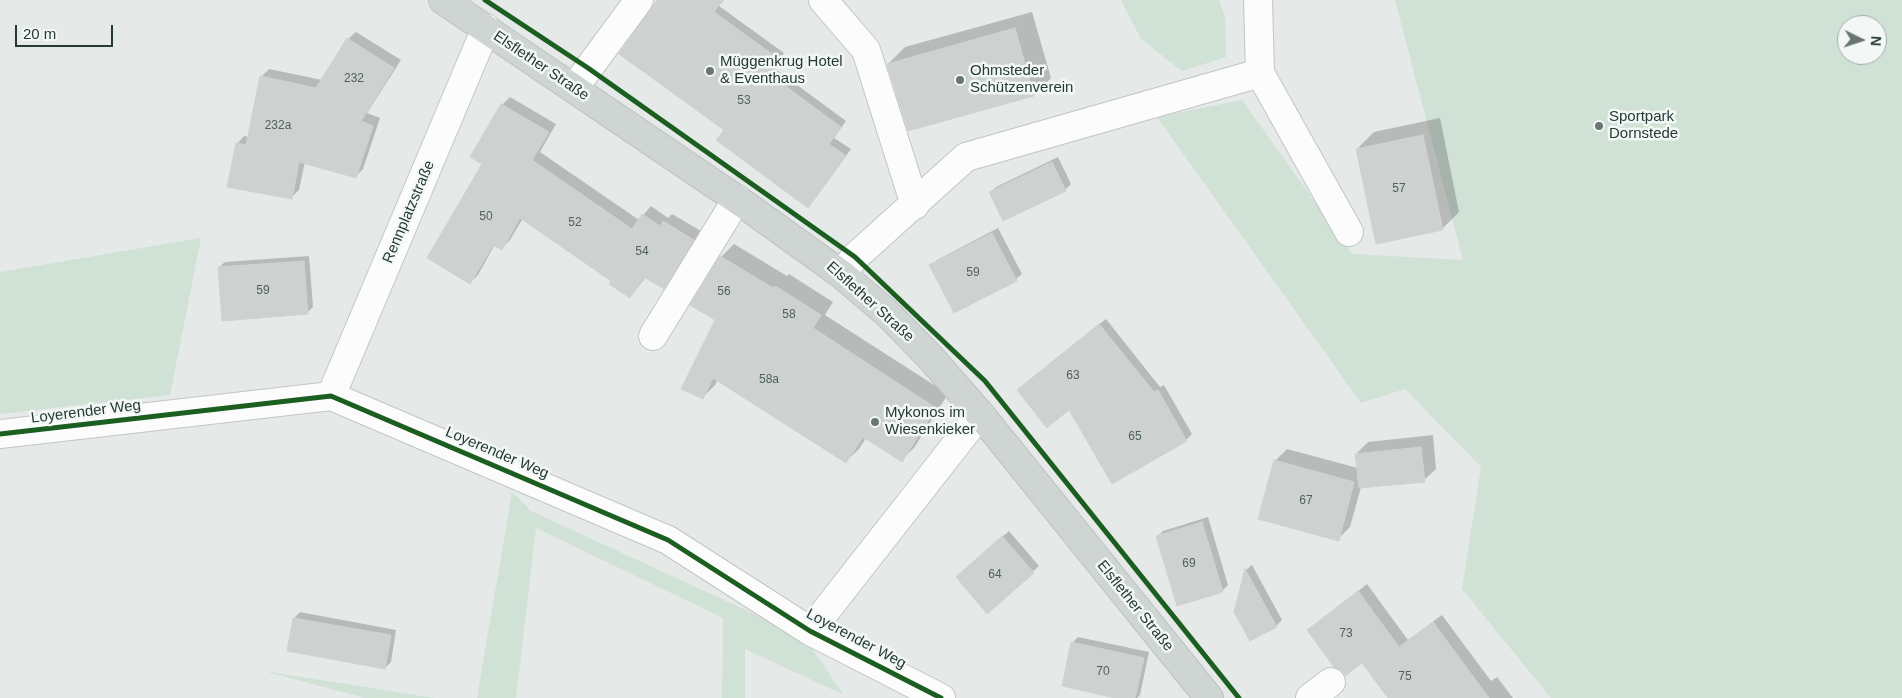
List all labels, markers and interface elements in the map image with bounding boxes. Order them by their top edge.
scale bar [18,15,115,47]
north arrow [1837,15,1887,65]
text: 20 m [23,25,56,42]
street label: Elsflether Straße [490,27,592,105]
text: N [1868,35,1884,47]
place label: Müggenkrug Hotel & Eventhaus [720,53,843,88]
place label: Ohmsteder Schützenverein [970,62,1073,97]
marker: Müggenkrug Hotel & Eventhaus [704,65,716,77]
house number: 232 [344,72,364,86]
marker: Ohmsteder Schützenverein [954,74,966,86]
house number: 53 [737,94,751,108]
place label: Sportpark Dornstede [1609,108,1678,143]
house number: 232a [265,119,291,133]
marker: Sportpark Dornstede [1593,120,1605,132]
street label: Rennplatzstraße [379,158,439,266]
house number: 57 [1392,182,1406,196]
house number: 50 [479,210,493,224]
house number: 52 [568,216,582,230]
house number: 54 [635,245,649,259]
street label: Elsflether Straße [822,258,918,346]
house number: 59 [966,266,980,280]
house number: 59 [256,284,270,298]
house number: 56 [717,285,731,299]
house number: 58 [782,308,796,322]
house number: 63 [1066,369,1080,383]
house number: 58a [759,373,779,387]
street label: Loyerender Weg [30,396,142,428]
place label: Mykonos im Wiesenkieker [885,404,975,439]
marker: Mykonos im Wiesenkieker [869,416,881,428]
street label: Loyerender Weg [443,423,551,483]
house number: 65 [1128,430,1142,444]
house number: 67 [1299,494,1313,508]
street label: Elsflether Straße [1093,557,1177,655]
house number: 69 [1182,557,1196,571]
house number: 64 [988,568,1002,582]
street label: Loyerender Weg [803,605,909,673]
house number: 73 [1339,627,1353,641]
house number: 70 [1096,665,1110,679]
house number: 75 [1398,670,1412,684]

